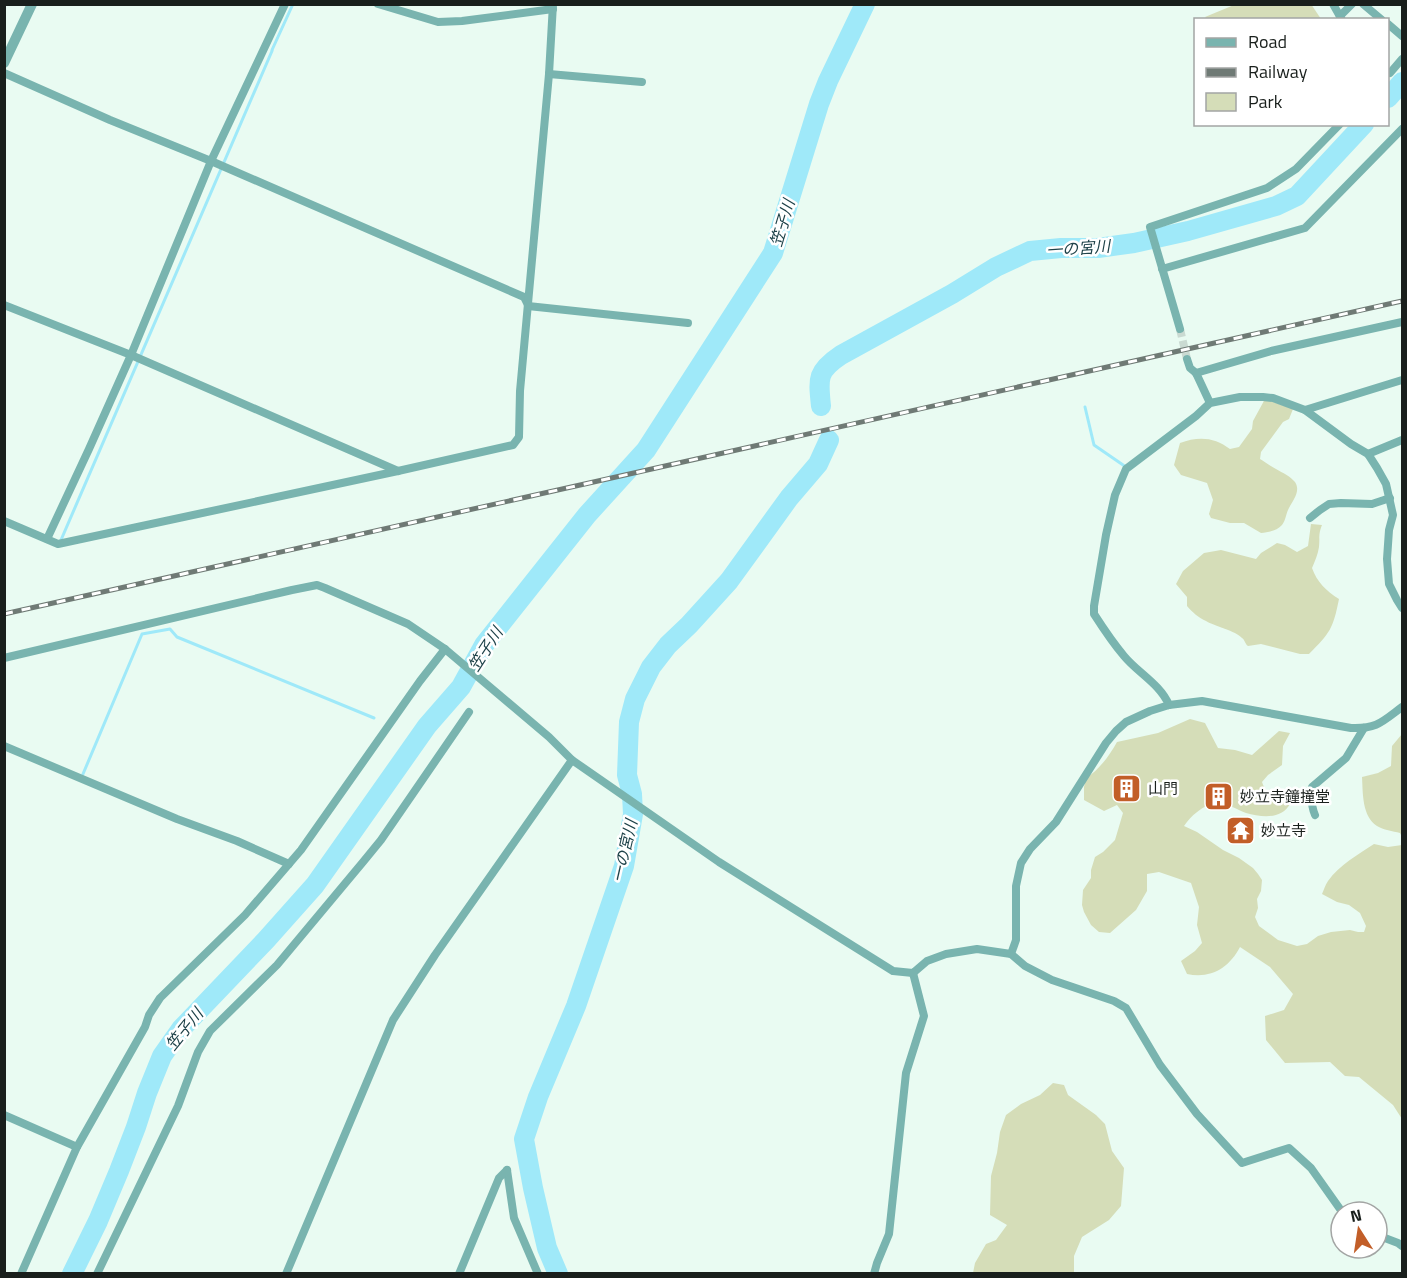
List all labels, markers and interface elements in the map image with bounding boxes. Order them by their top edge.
legend [1194,18,1389,126]
text: Road [1248,28,1287,55]
text: Railway [1248,58,1308,85]
text: Park [1248,88,1283,115]
water label: 笠子川 [764,195,801,249]
water label: 一の宮川 [1045,234,1113,262]
water label: 笠子川 [462,621,509,676]
building icon: 山門 [1111,773,1143,805]
place label: 山門 [1148,777,1178,800]
building icon: 妙立寺鐘撞堂 [1203,781,1235,813]
place label: 妙立寺鐘撞堂 [1240,785,1330,808]
water label: 一の宮川 [605,815,643,885]
temple icon: 妙立寺 [1224,815,1256,847]
place label: 妙立寺 [1261,819,1306,842]
water label: 笠子川 [160,1001,210,1055]
north arrow [1329,1200,1389,1260]
text: N [1348,1202,1364,1228]

